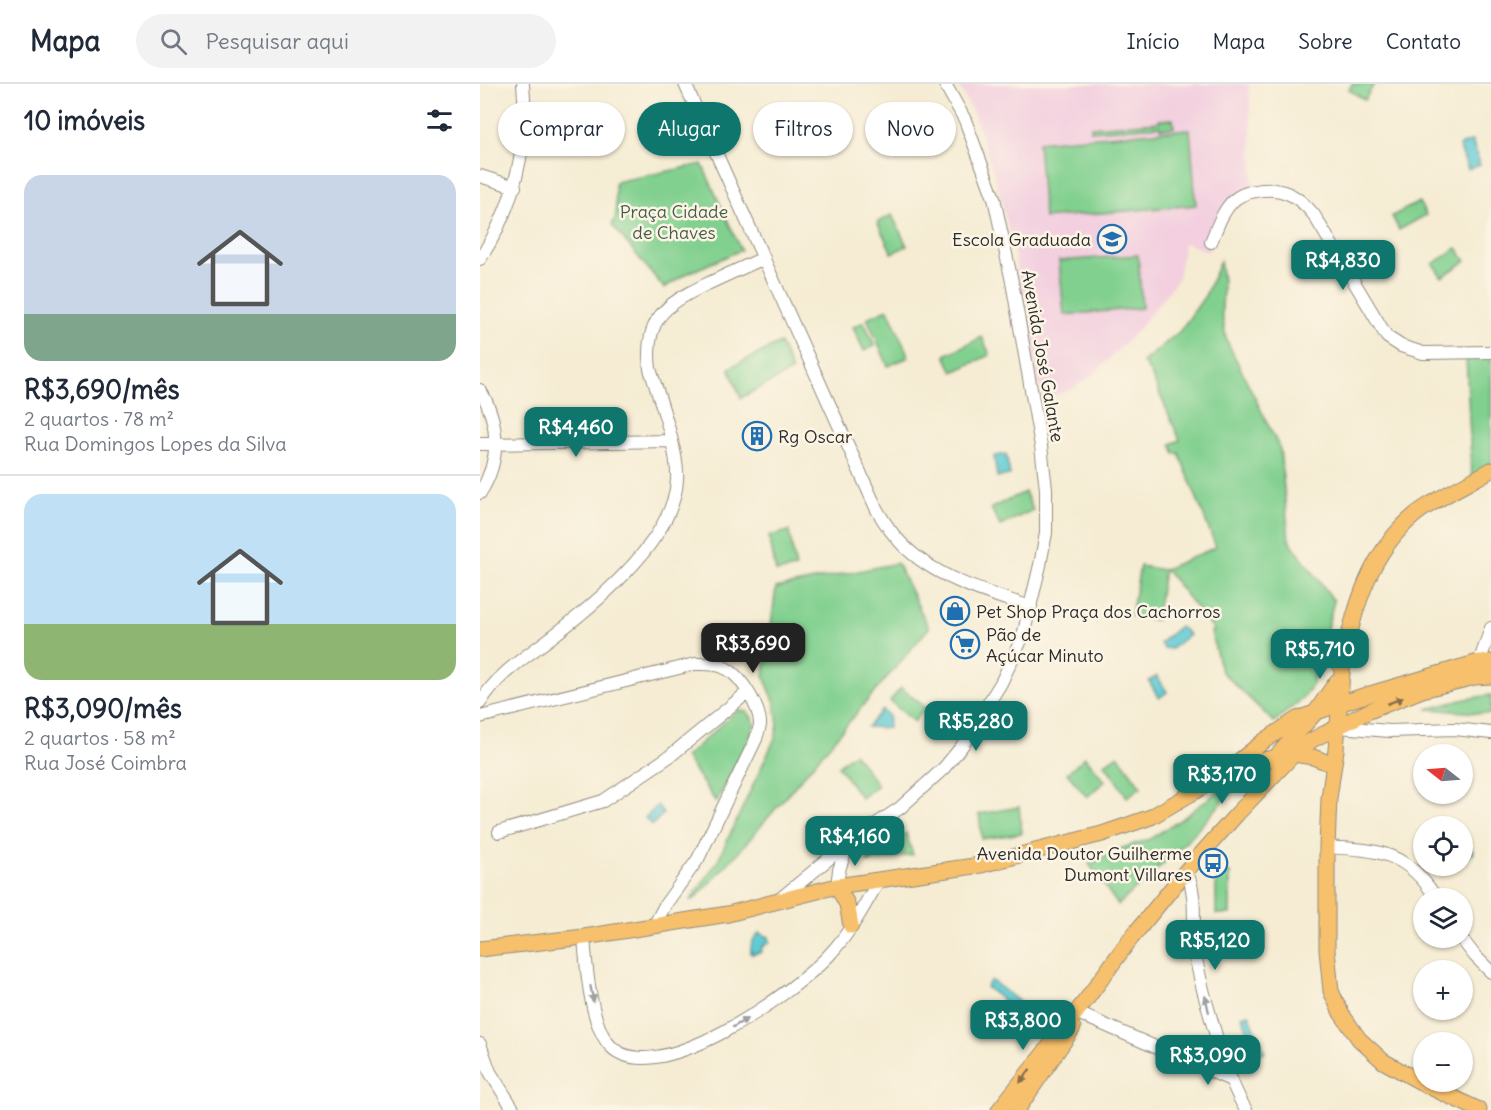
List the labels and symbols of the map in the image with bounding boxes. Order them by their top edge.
park label: Praça Cidade de Chaves [620,200,728,244]
school or university icon: Escola Graduada [1096,223,1128,255]
place label: Escola Graduada [952,228,1091,251]
pin: R$4,830 [1288,240,1398,291]
street label: Avenida José Galante [1017,268,1069,444]
pin: R$4,460 [521,407,631,458]
building icon: Rg Oscar [741,420,773,452]
place label: Rg Oscar [778,425,853,448]
shop icon: Pet Shop Praça dos Cachorros [939,595,971,627]
place label: Pet Shop Praça dos Cachorros [976,600,1221,623]
pin: R$3,690 [698,623,808,674]
place label: Pão de Açúcar Minuto [986,623,1104,667]
supermarket icon: Pão de Açúcar Minuto [949,628,981,660]
pin: R$5,710 [1265,629,1375,680]
one-way arrow [1386,696,1404,705]
pin: R$5,280 [921,701,1031,752]
north arrow [1413,744,1473,804]
pin: R$3,170 [1167,754,1277,805]
pin: R$4,160 [800,816,910,867]
place label: Avenida Doutor Guilherme Dumont Villares [977,842,1192,886]
bus stop icon: Avenida Doutor Guilherme Dumont Villares [1197,847,1229,879]
pin: R$5,120 [1160,920,1270,971]
one-way arrow [588,985,597,1004]
one-way arrow [1201,995,1211,1013]
pin: R$3,800 [968,1000,1078,1051]
one-way arrow [732,1018,748,1029]
pin: R$3,090 [1153,1035,1263,1086]
one-way arrow [1019,1069,1031,1084]

